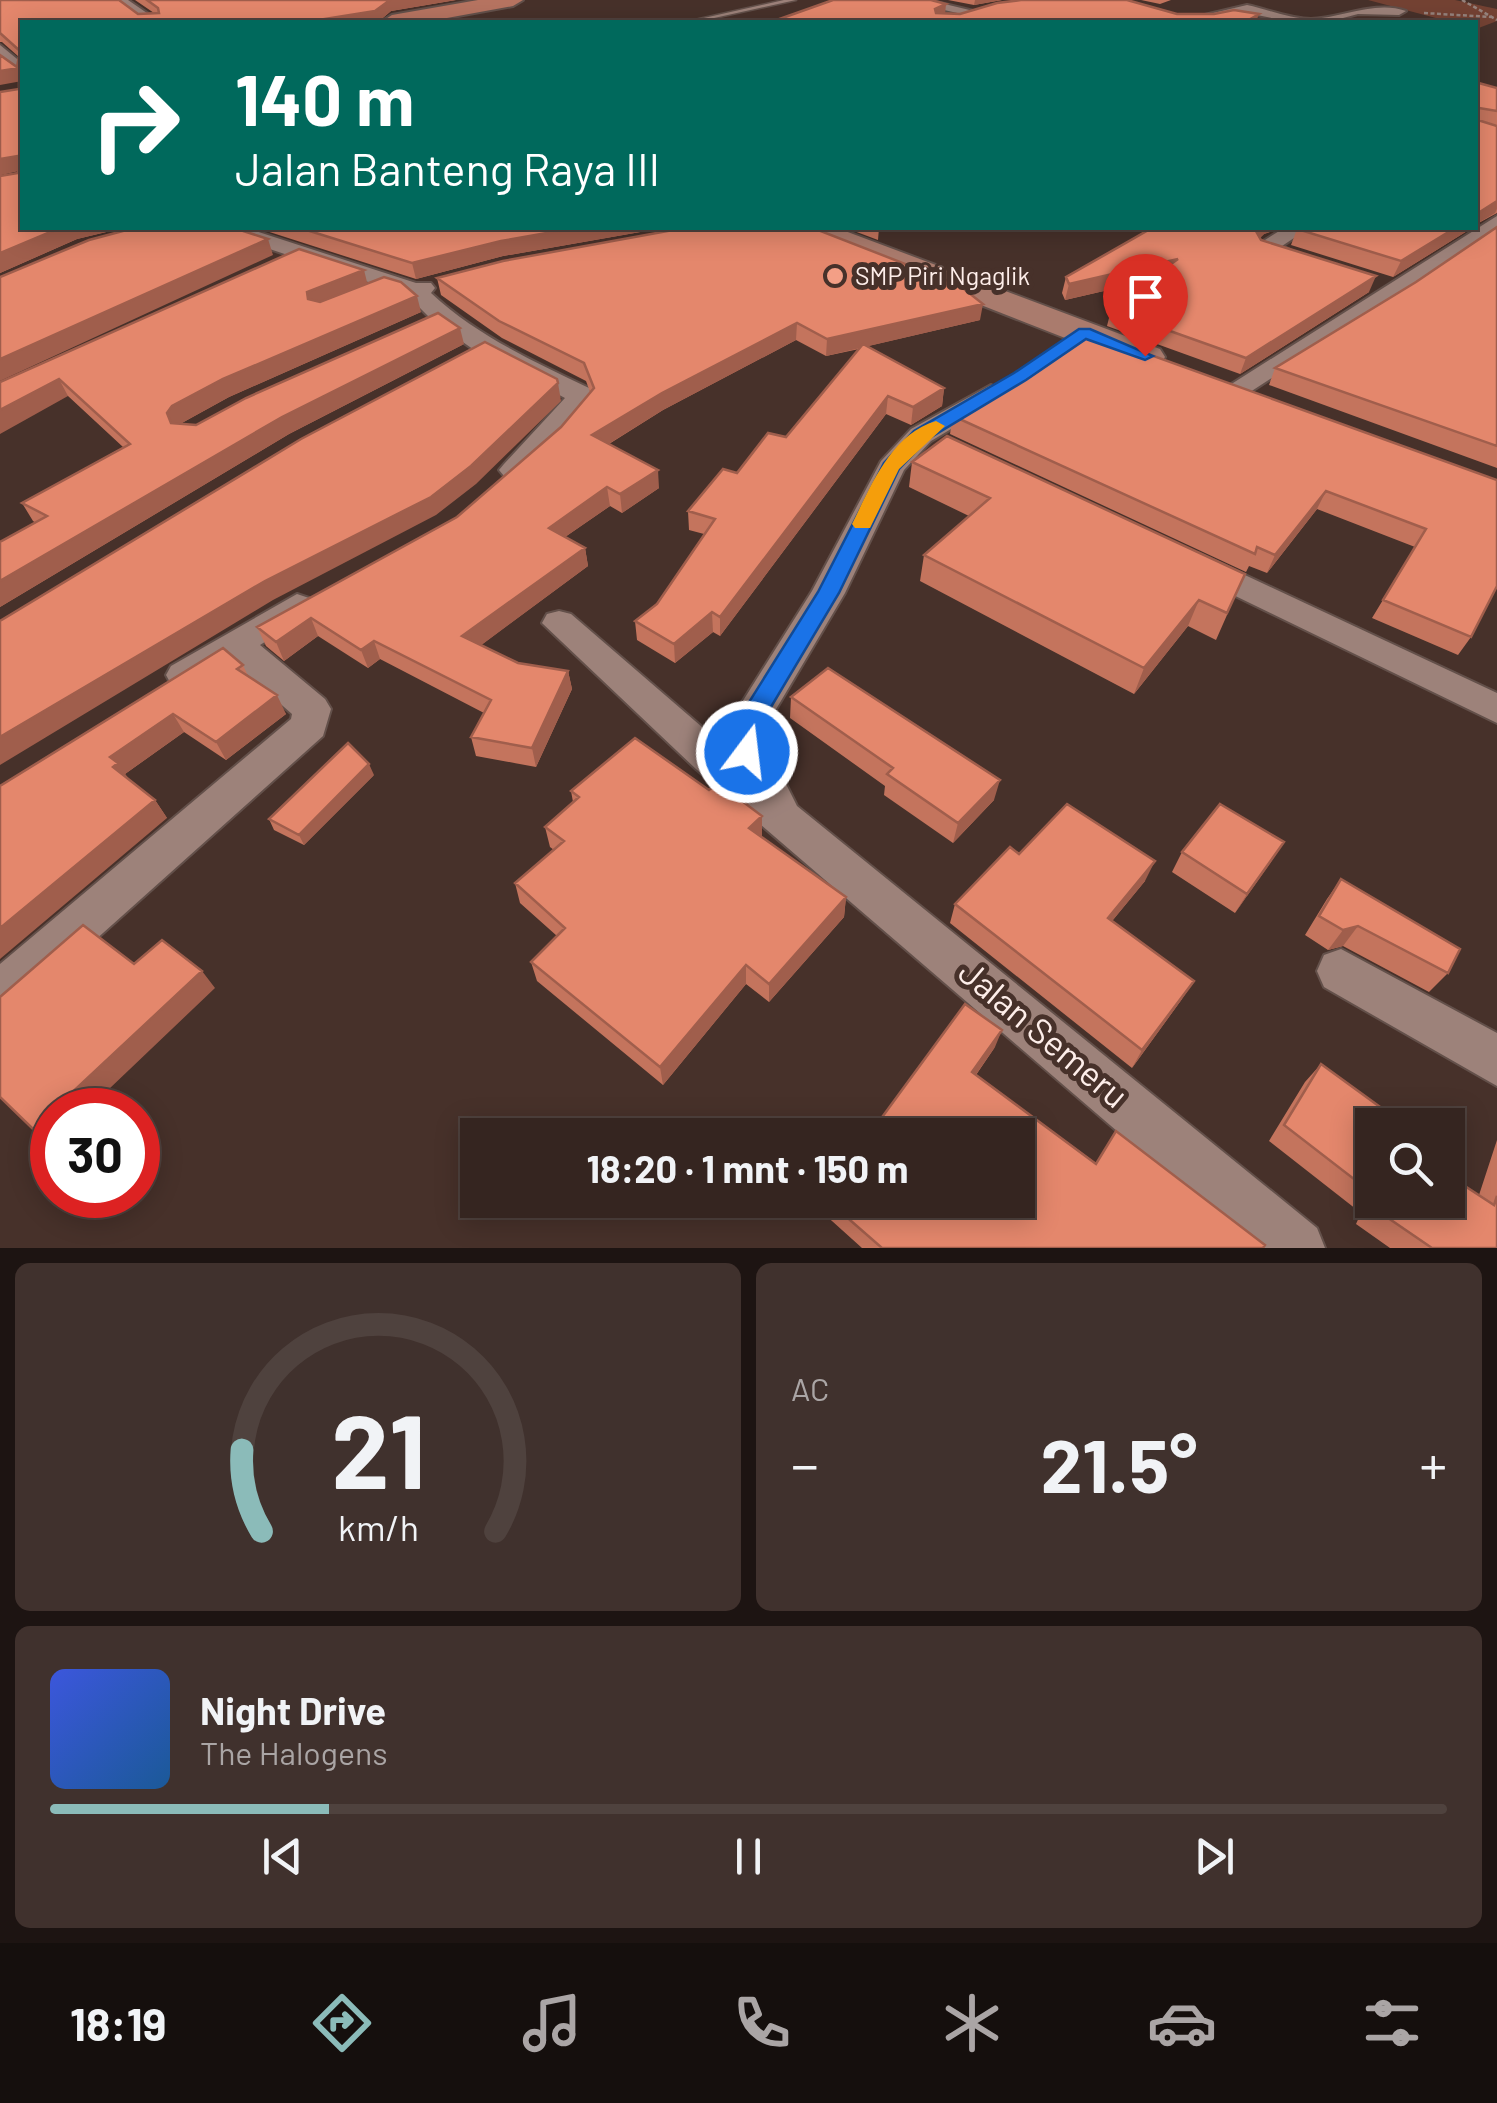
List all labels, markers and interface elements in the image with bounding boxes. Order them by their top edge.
text: 140 m [235,56,414,140]
icon: right [70,60,200,190]
text: Jalan Banteng Raya III [235,141,660,195]
pin [1103,254,1188,357]
place label: SMP Piri Ngaglik [855,260,1030,290]
marker: SMP Piri Ngaglik [824,265,846,287]
icon: arrive [1118,269,1173,324]
position arrow [695,700,799,804]
street label: Jalan Semeru [951,950,1137,1115]
speed limit sign: 30 [30,1088,160,1218]
map controls [1355,1108,1465,1218]
button: search [1355,1108,1465,1218]
text: 18:20 · 1 mnt · 150 m [587,1145,908,1191]
text: AC [791,1369,829,1407]
text: 21 [331,1385,425,1510]
text: 21.5° [1041,1418,1197,1508]
text: − [791,1430,819,1496]
text: + [1419,1430,1447,1496]
text: km/h [338,1505,418,1548]
text: Night Drive [200,1687,386,1733]
text: The Halogens [200,1733,388,1771]
icon: previous [255,1829,310,1884]
icon: pause [721,1829,776,1884]
icon: next [1187,1829,1242,1884]
icon: directions [307,1988,377,2058]
icon: music [517,1988,587,2058]
icon: phone [727,1988,797,2058]
icon: climate [937,1988,1007,2058]
icon: car [1147,1988,1217,2058]
icon: filters [1357,1988,1427,2058]
text: 18:19 [70,1996,167,2050]

